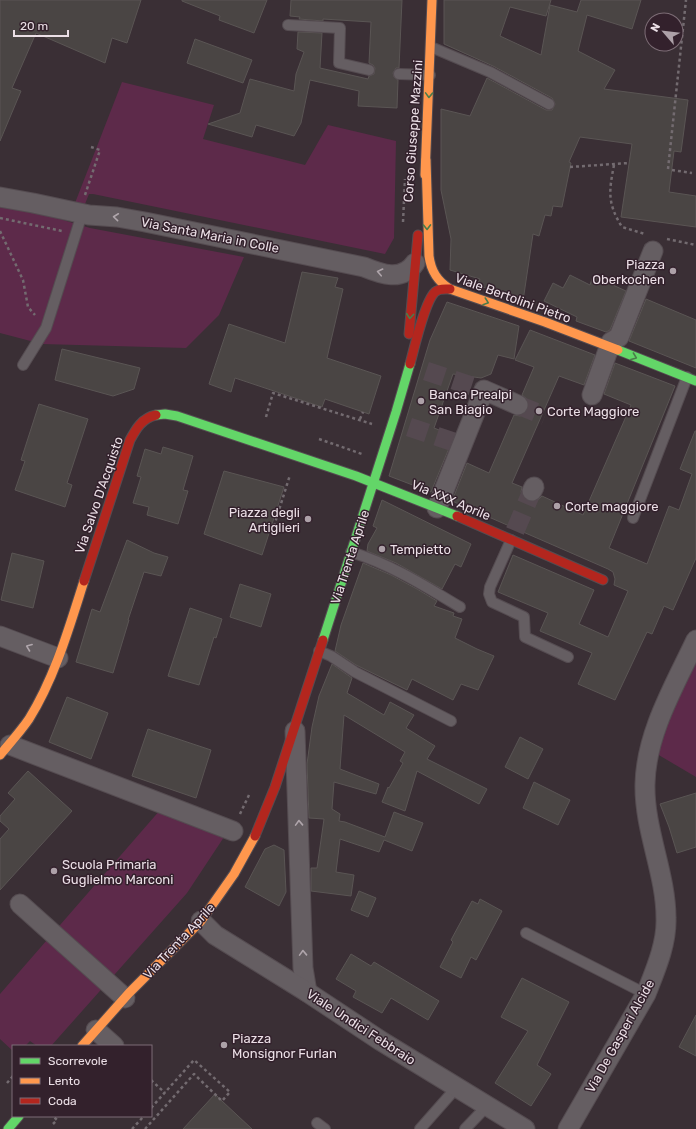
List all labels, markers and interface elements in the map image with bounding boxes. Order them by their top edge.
scale bar [14,12,68,38]
north arrow [644,12,684,52]
text: 20 m [20,19,48,33]
text: N [648,21,663,34]
street label: Corso Giuseppe Mazzini [401,59,425,203]
one-way arrow [425,92,433,98]
one-way arrow [113,213,119,222]
street label: Via Santa Maria in Colle [140,214,280,256]
one-way arrow [423,224,431,230]
place label: Piazza Oberkochen [592,257,665,287]
marker: Piazza Oberkochen [668,266,678,276]
one-way arrow [377,269,383,277]
street label: Viale Bertolini Pietro [453,270,573,326]
one-way arrow [483,297,490,306]
one-way arrow [406,313,415,319]
one-way arrow [631,353,638,361]
place label: Banca Prealpi San Biagio [429,387,512,418]
marker: Banca Prealpi San Biagio [416,396,426,406]
place label: Corte Maggiore [547,404,639,420]
marker: Corte Maggiore [534,406,544,416]
street label: Via Salvo D'Acquisto [72,435,126,555]
street label: Via XXX Aprile [409,477,493,523]
place label: Corte maggiore [565,499,659,515]
marker: Corte maggiore [552,501,562,511]
place label: Piazza degli Artiglieri [229,505,300,536]
street label: Via Trenta Aprile [328,508,372,606]
marker: Piazza degli Artiglieri [303,514,313,524]
place label: Tempietto [390,542,451,557]
marker: Tempietto [377,544,387,554]
one-way arrow [26,643,33,651]
one-way arrow [295,820,303,826]
place label: Scuola Primaria Guglielmo Marconi [62,857,173,888]
marker: Scuola Primaria Guglielmo Marconi [49,866,59,876]
street label: Via Trenta Aprile [140,900,218,982]
one-way arrow [298,950,307,956]
street label: Via De Gasperi Alcide [583,977,657,1095]
street label: Viale Undici Febbraio [304,986,418,1068]
place label: Piazza Monsignor Furlan [232,1031,337,1062]
marker: Piazza Monsignor Furlan [219,1040,229,1050]
legend [12,1045,152,1117]
text: Scorrevole [48,1054,108,1068]
text: Lento [48,1074,80,1088]
text: Coda [48,1094,77,1108]

